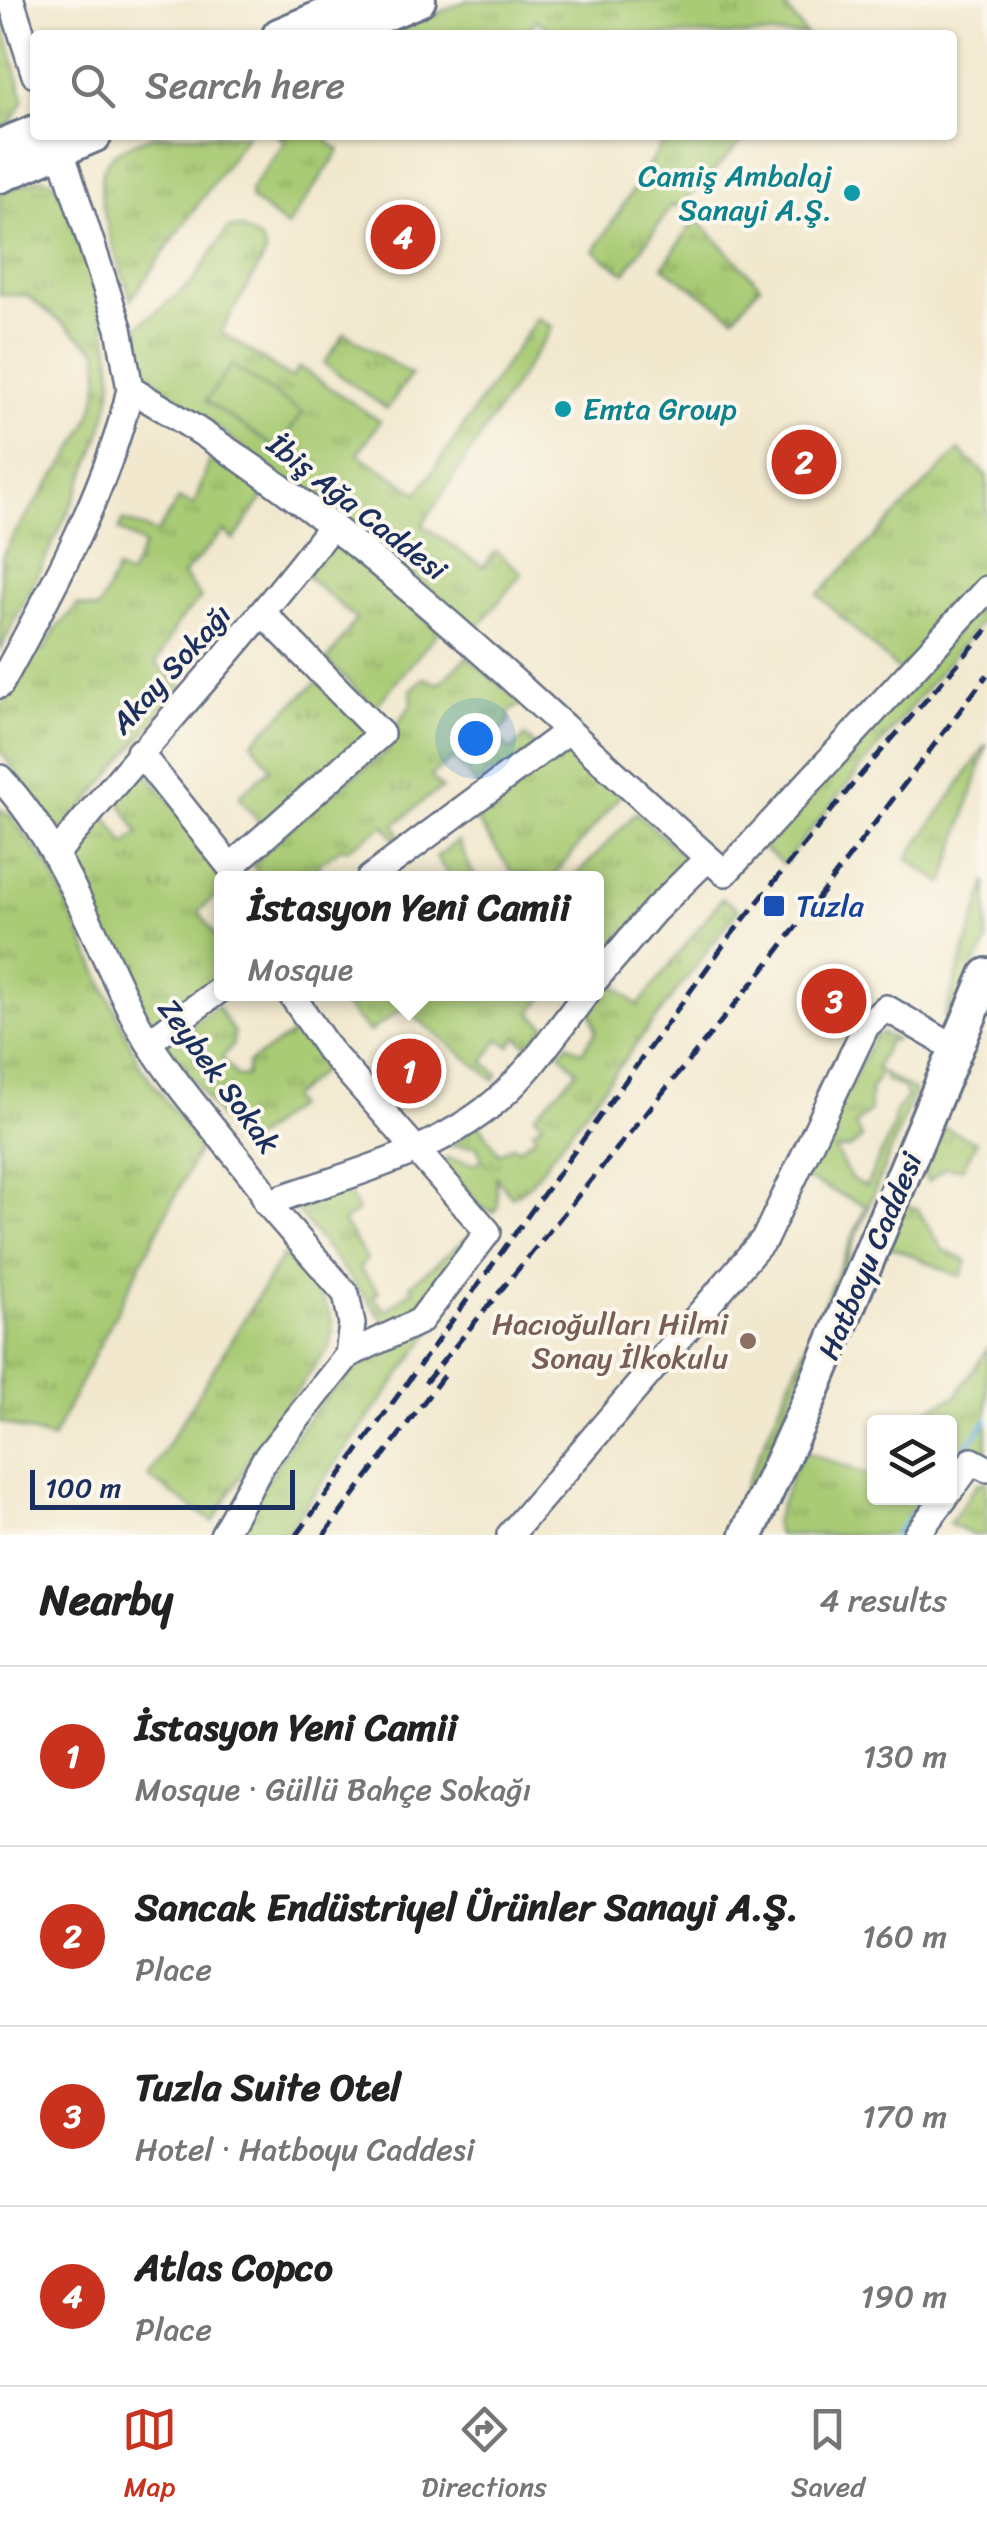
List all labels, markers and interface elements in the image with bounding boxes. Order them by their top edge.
search box [30,30,957,140]
text: Search here [145,52,345,119]
icon: search [65,58,120,113]
place label: Camiş Ambalaj Sanayi A.Ş. [638,149,832,237]
marker: Camiş Ambalaj Sanayi A.Ş. [841,182,863,204]
pin: 4 [370,200,436,274]
place label: Emta Group [583,382,737,436]
marker: Emta Group [552,398,574,420]
street label: İbiş Ağa Caddesi [254,418,461,596]
pin: 2 [772,424,836,500]
street label: Akay Sokağı [96,591,245,748]
your location [450,713,501,764]
popup [214,871,604,1001]
text: İstasyon Yeni Camii [248,874,570,941]
place label: Tuzla [796,879,865,933]
marker: Tuzla [761,893,787,919]
text: Mosque [248,941,353,998]
pin: 3 [802,964,866,1038]
street label: Zeybek Sokak [143,986,295,1166]
pin: 1 [376,1034,442,1108]
street label: Hatboyu Caddesi [802,1143,938,1368]
place label: Hacıoğulları Hilmi Sonay İlkokulu [492,1297,730,1385]
marker: Hacıoğulları Hilmi Sonay İlkokulu [737,1330,759,1352]
map controls [867,1415,957,1505]
button: layers [867,1415,957,1505]
text: 100 m [45,1463,121,1512]
scale bar [30,1465,295,1510]
text: Nearby [40,1563,173,1637]
text: 4 results [819,1572,947,1629]
text: İstasyon Yeni Camii [135,1694,457,1761]
text: 1 [66,1728,79,1785]
text: 130 m [863,1728,947,1785]
text: Mosque · Güllü Bahçe Sokağı [135,1761,531,1818]
text: Sancak Endüstriyel Ürünler Sanayi A.Ş. [135,1874,798,1941]
text: 2 [63,1908,82,1965]
text: 160 m [862,1908,947,1965]
text: Place [135,1941,212,1998]
text: Tuzla Suite Otel [135,2054,401,2121]
text: 3 [64,2088,81,2145]
text: 170 m [862,2088,947,2145]
text: Hotel · Hatboyu Caddesi [135,2121,475,2178]
text: Atlas Copco [135,2234,333,2301]
text: 4 [62,2268,83,2325]
text: 190 m [861,2268,947,2325]
text: Place [135,2301,212,2358]
tab: Map [122,2402,177,2511]
tab: Directions [421,2402,547,2511]
tab: Saved [791,2402,865,2511]

